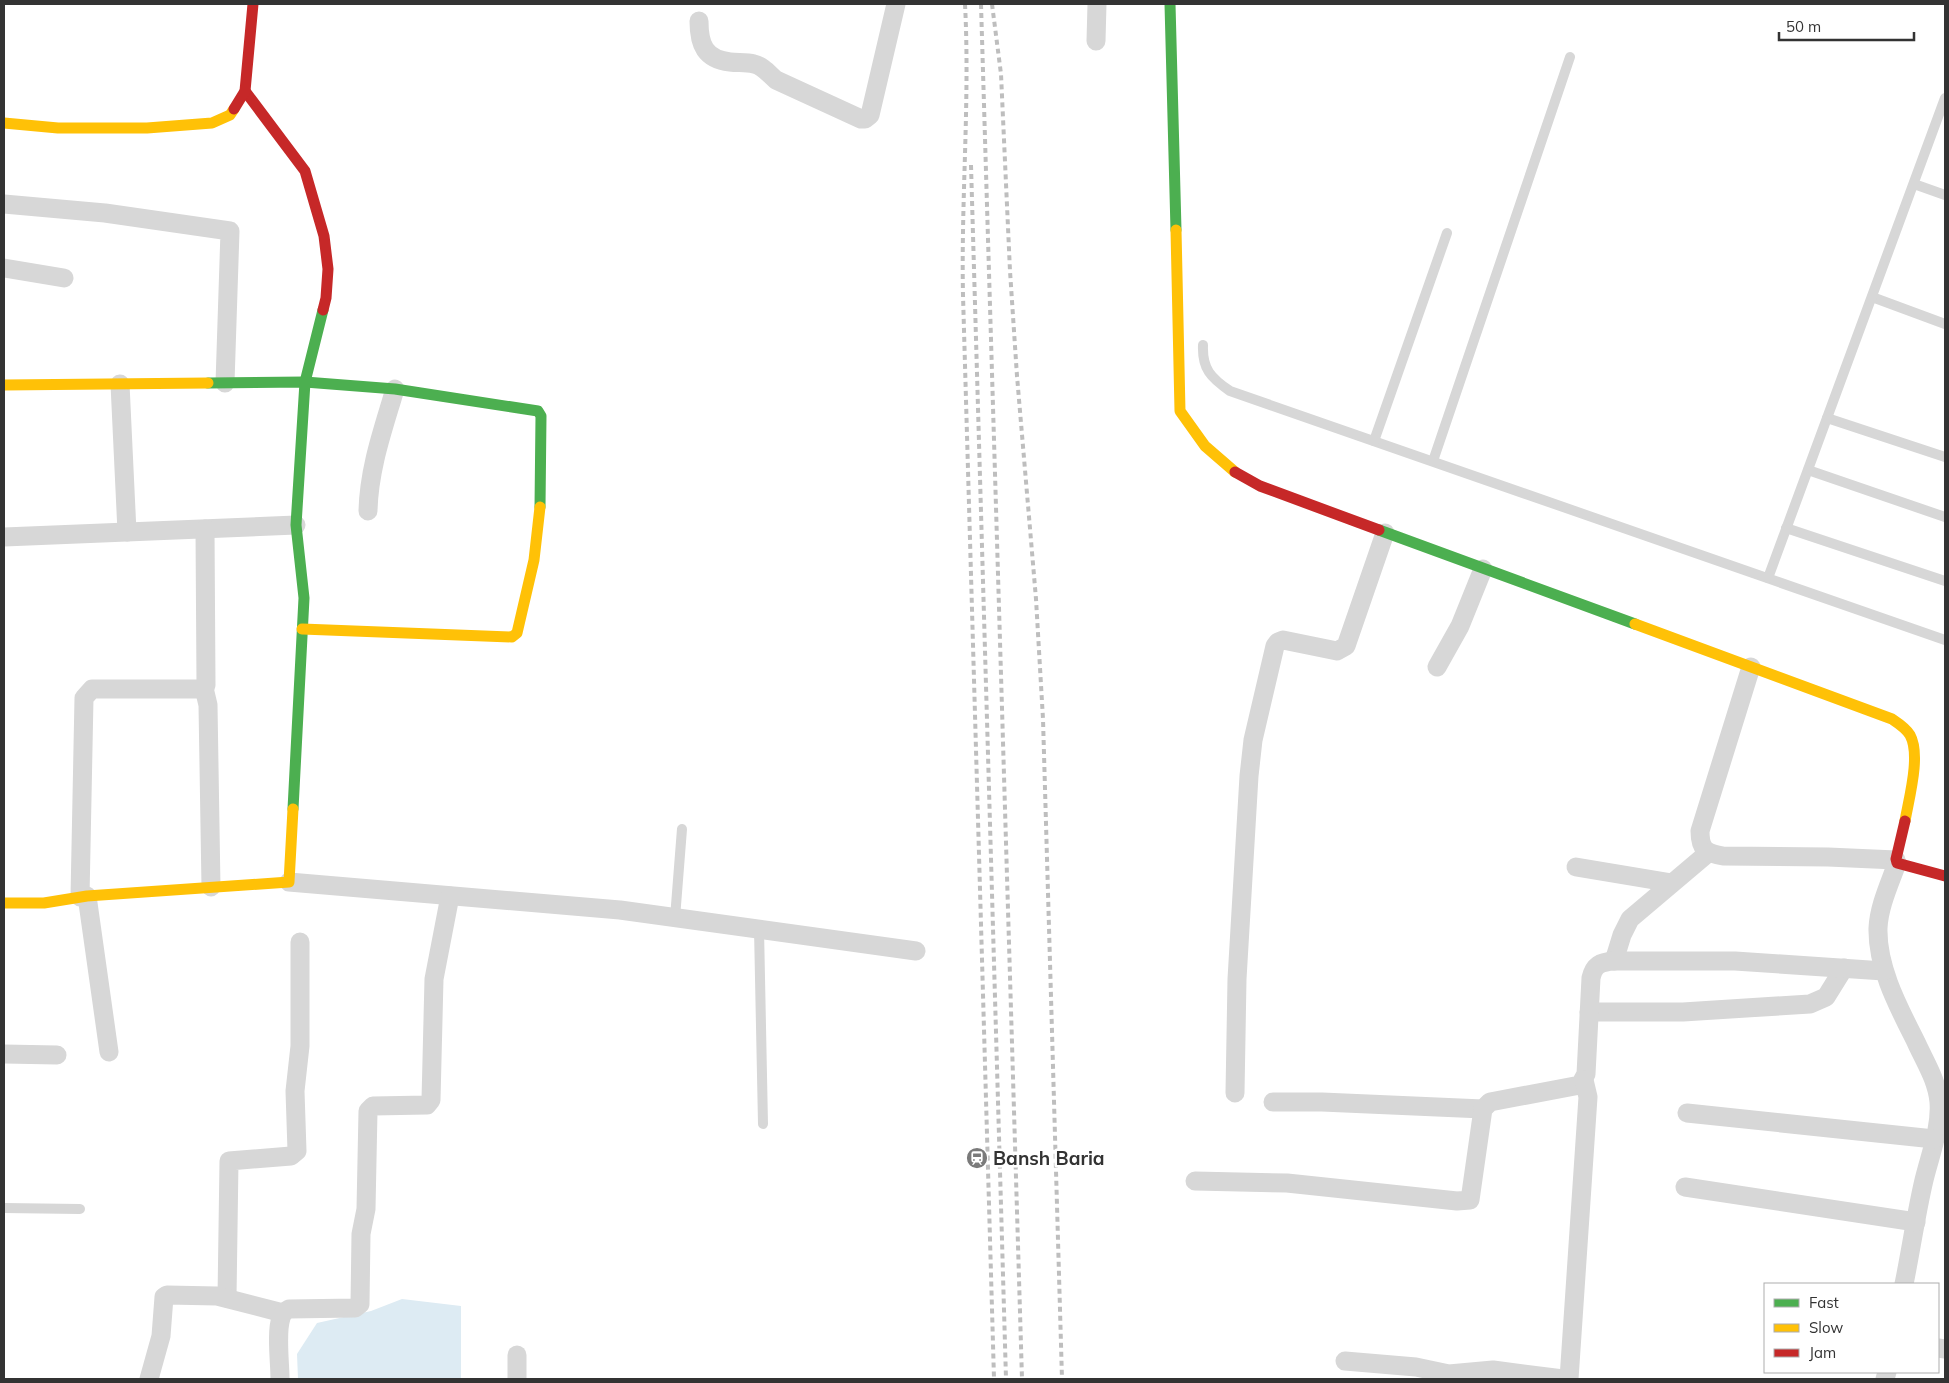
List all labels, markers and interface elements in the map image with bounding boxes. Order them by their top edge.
scale bar [1779,10,1914,42]
text: 50 m [1786,17,1821,36]
station icon: Bansh Baria [965,1146,989,1170]
place label: Bansh Baria [993,1146,1105,1170]
legend [1764,1283,1939,1373]
text: Fast [1809,1293,1839,1312]
text: Slow [1809,1318,1843,1337]
text: Jam [1809,1343,1836,1362]

